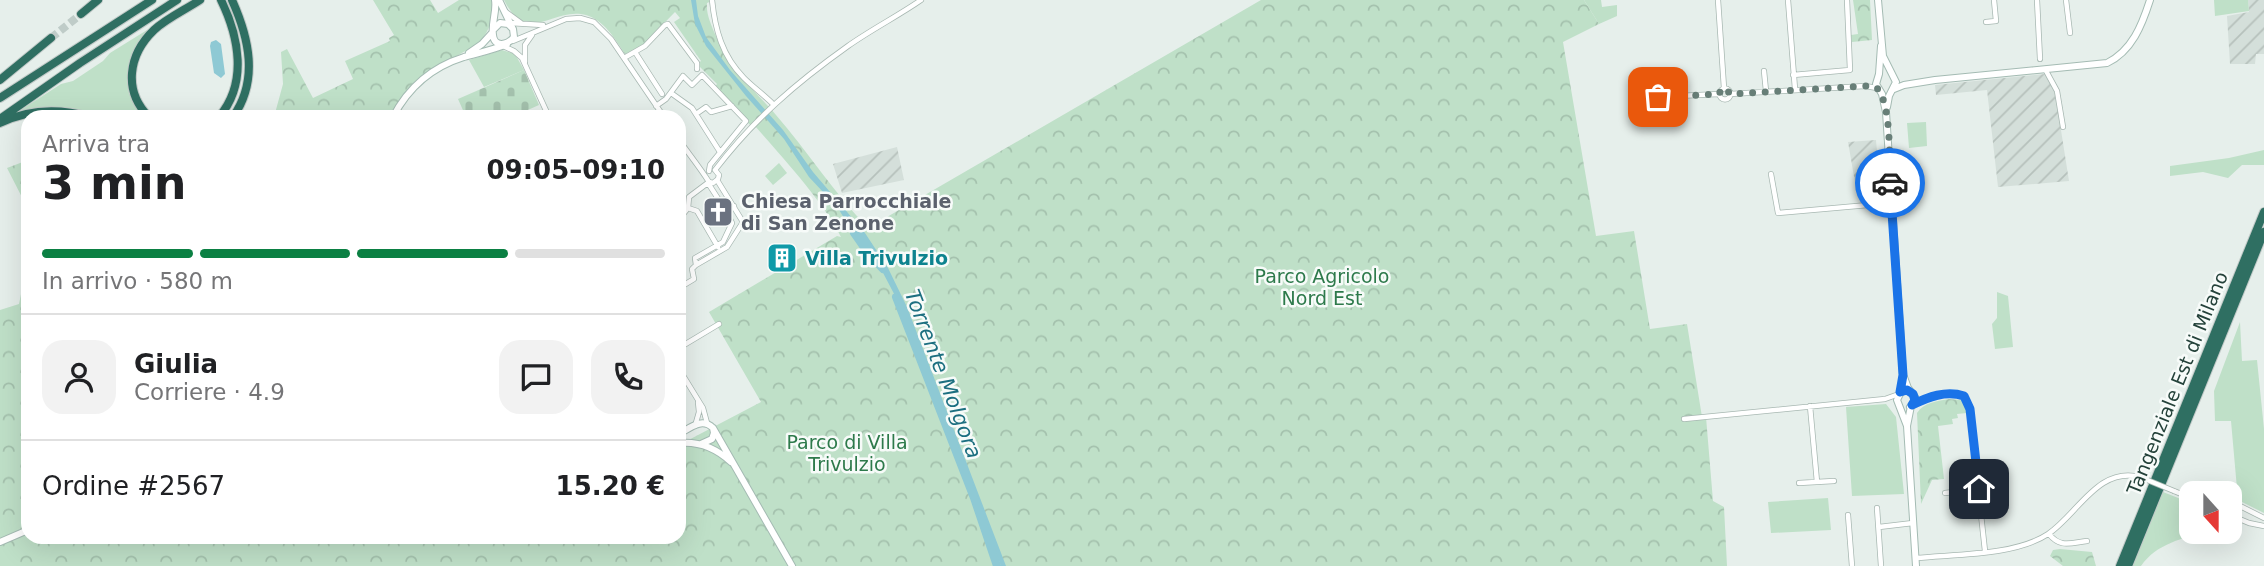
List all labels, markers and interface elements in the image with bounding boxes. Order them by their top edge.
pin [1628,67,1688,127]
icon: bag [1639,78,1677,116]
text: Arriva tra [42,131,150,157]
courier [1855,148,1925,218]
text: 09:05–09:10 [486,155,665,185]
text: 3 min [42,156,186,210]
icon: car [1871,164,1909,202]
place label: Chiesa Parrocchiale di San Zenone [741,190,951,234]
church icon: Chiesa Parrocchiale di San Zenone [701,195,735,229]
building icon: Villa Trivulzio [765,241,799,275]
place label: Villa Trivulzio [805,247,948,269]
park label: Parco Agricolo Nord Est [1255,265,1389,309]
text: In arrivo · 580 m [42,268,233,294]
street label: Tangenziale Est di Milano [2122,268,2232,499]
water label: Torrente Molgora [900,286,986,462]
button: person [42,340,116,414]
button: chat [499,340,573,414]
button: phone [591,340,665,414]
text: Giulia [134,349,218,379]
text: Corriere · 4.9 [134,379,285,405]
park label: Parco di Villa Trivulzio [786,431,908,475]
pin [1949,459,2009,519]
icon: home [1960,470,1998,508]
text: Ordine #2567 [42,471,225,501]
text: 15.20 € [556,471,665,501]
north arrow [2179,481,2242,544]
map controls [2179,481,2242,544]

